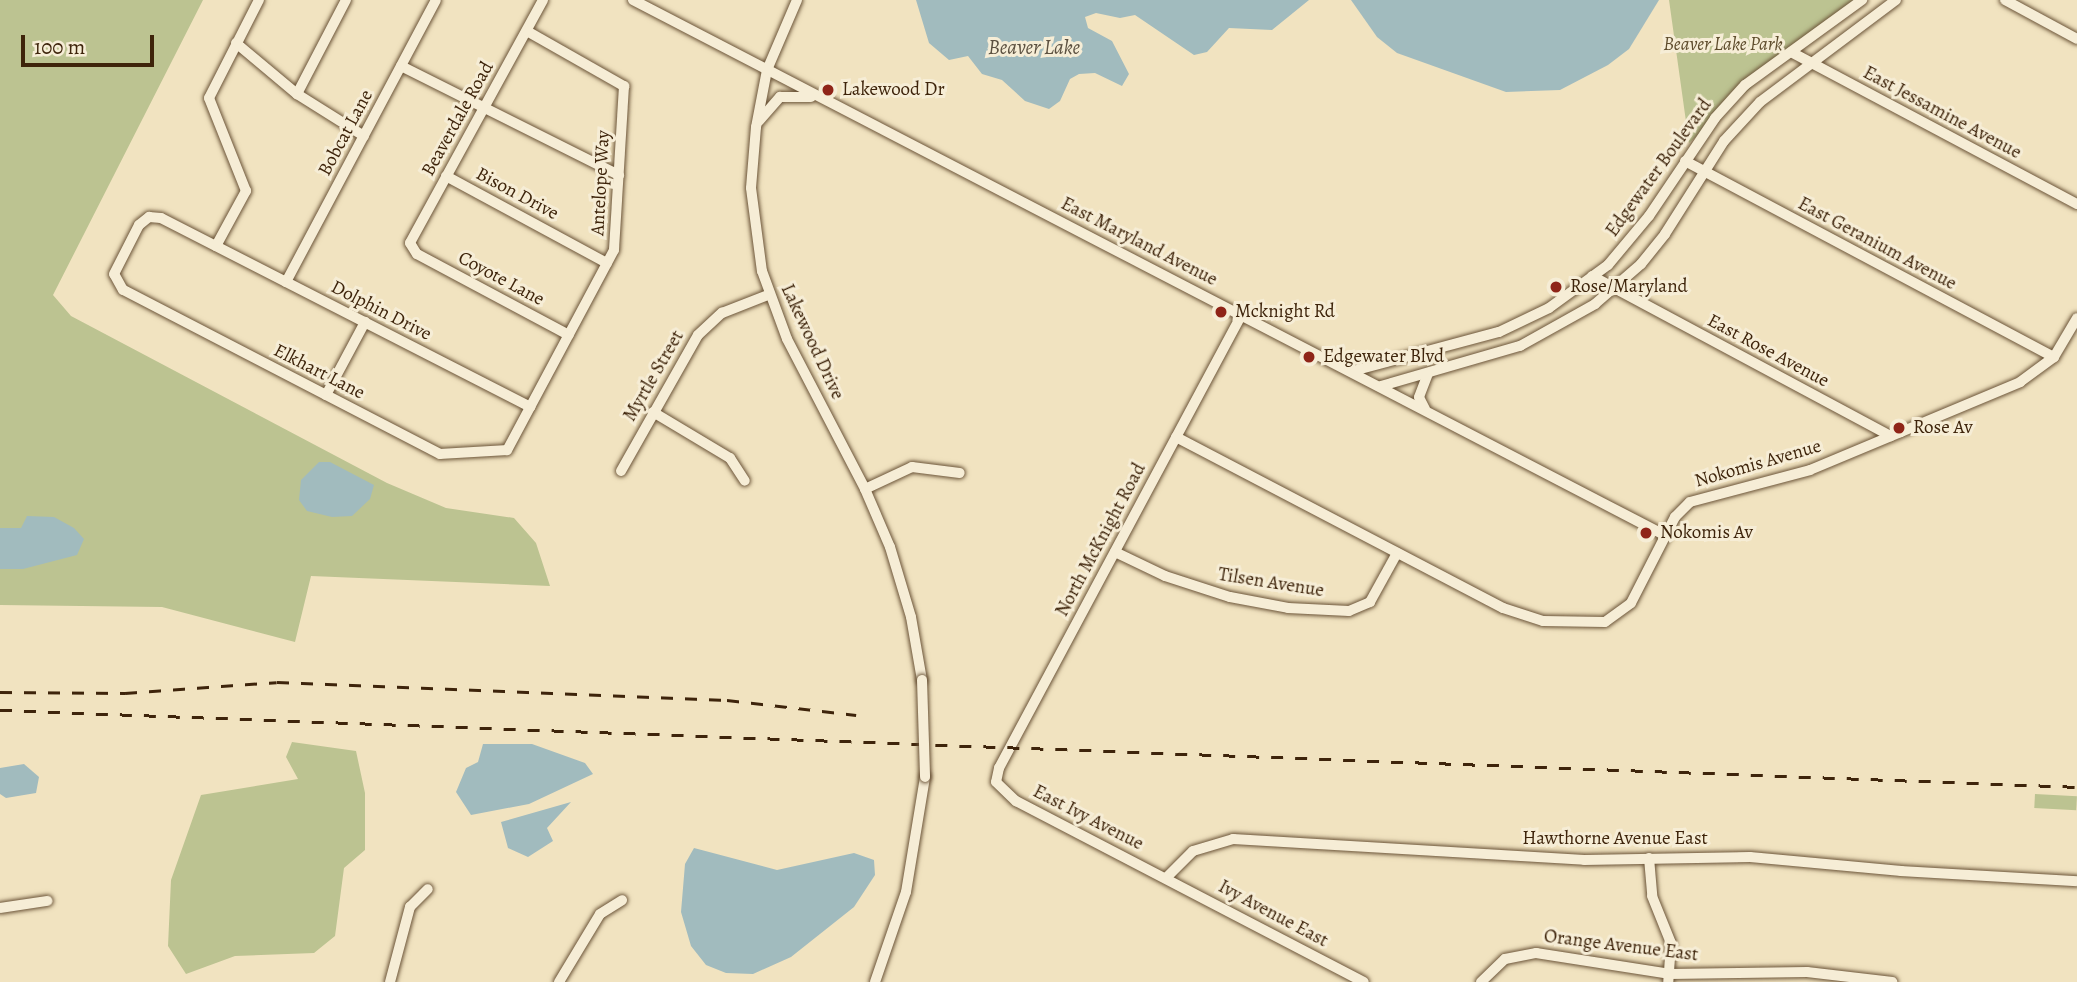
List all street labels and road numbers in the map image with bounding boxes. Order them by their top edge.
street label: Beaverdale Road [417,58,499,180]
street label: East Jessamine Avenue [1859,62,2025,164]
street label: Bobcat Lane [314,86,378,180]
street label: Edgewater Boulevard [1601,95,1717,241]
street label: Antelope Way [587,130,615,236]
street label: Bison Drive [472,163,562,225]
street label: East Maryland Avenue [1057,193,1221,291]
street label: East Geranium Avenue [1794,193,1960,295]
street label: Coyote Lane [454,247,548,311]
street label: Dolphin Drive [327,276,435,346]
street label: Lakewood Drive [775,281,849,403]
street label: East Rose Avenue [1703,309,1833,393]
street label: Myrtle Street [619,326,689,426]
street label: Elkhart Lane [270,339,368,405]
street label: Nokomis Avenue [1692,435,1824,493]
street label: North McKnight Road [1051,459,1151,621]
street label: Tilsen Avenue [1217,563,1325,603]
street label: East Ivy Avenue [1029,780,1147,856]
street label: Hawthorne Avenue East [1522,828,1708,850]
street label: Ivy Avenue East [1214,876,1332,952]
street label: Orange Avenue East [1543,925,1699,967]

